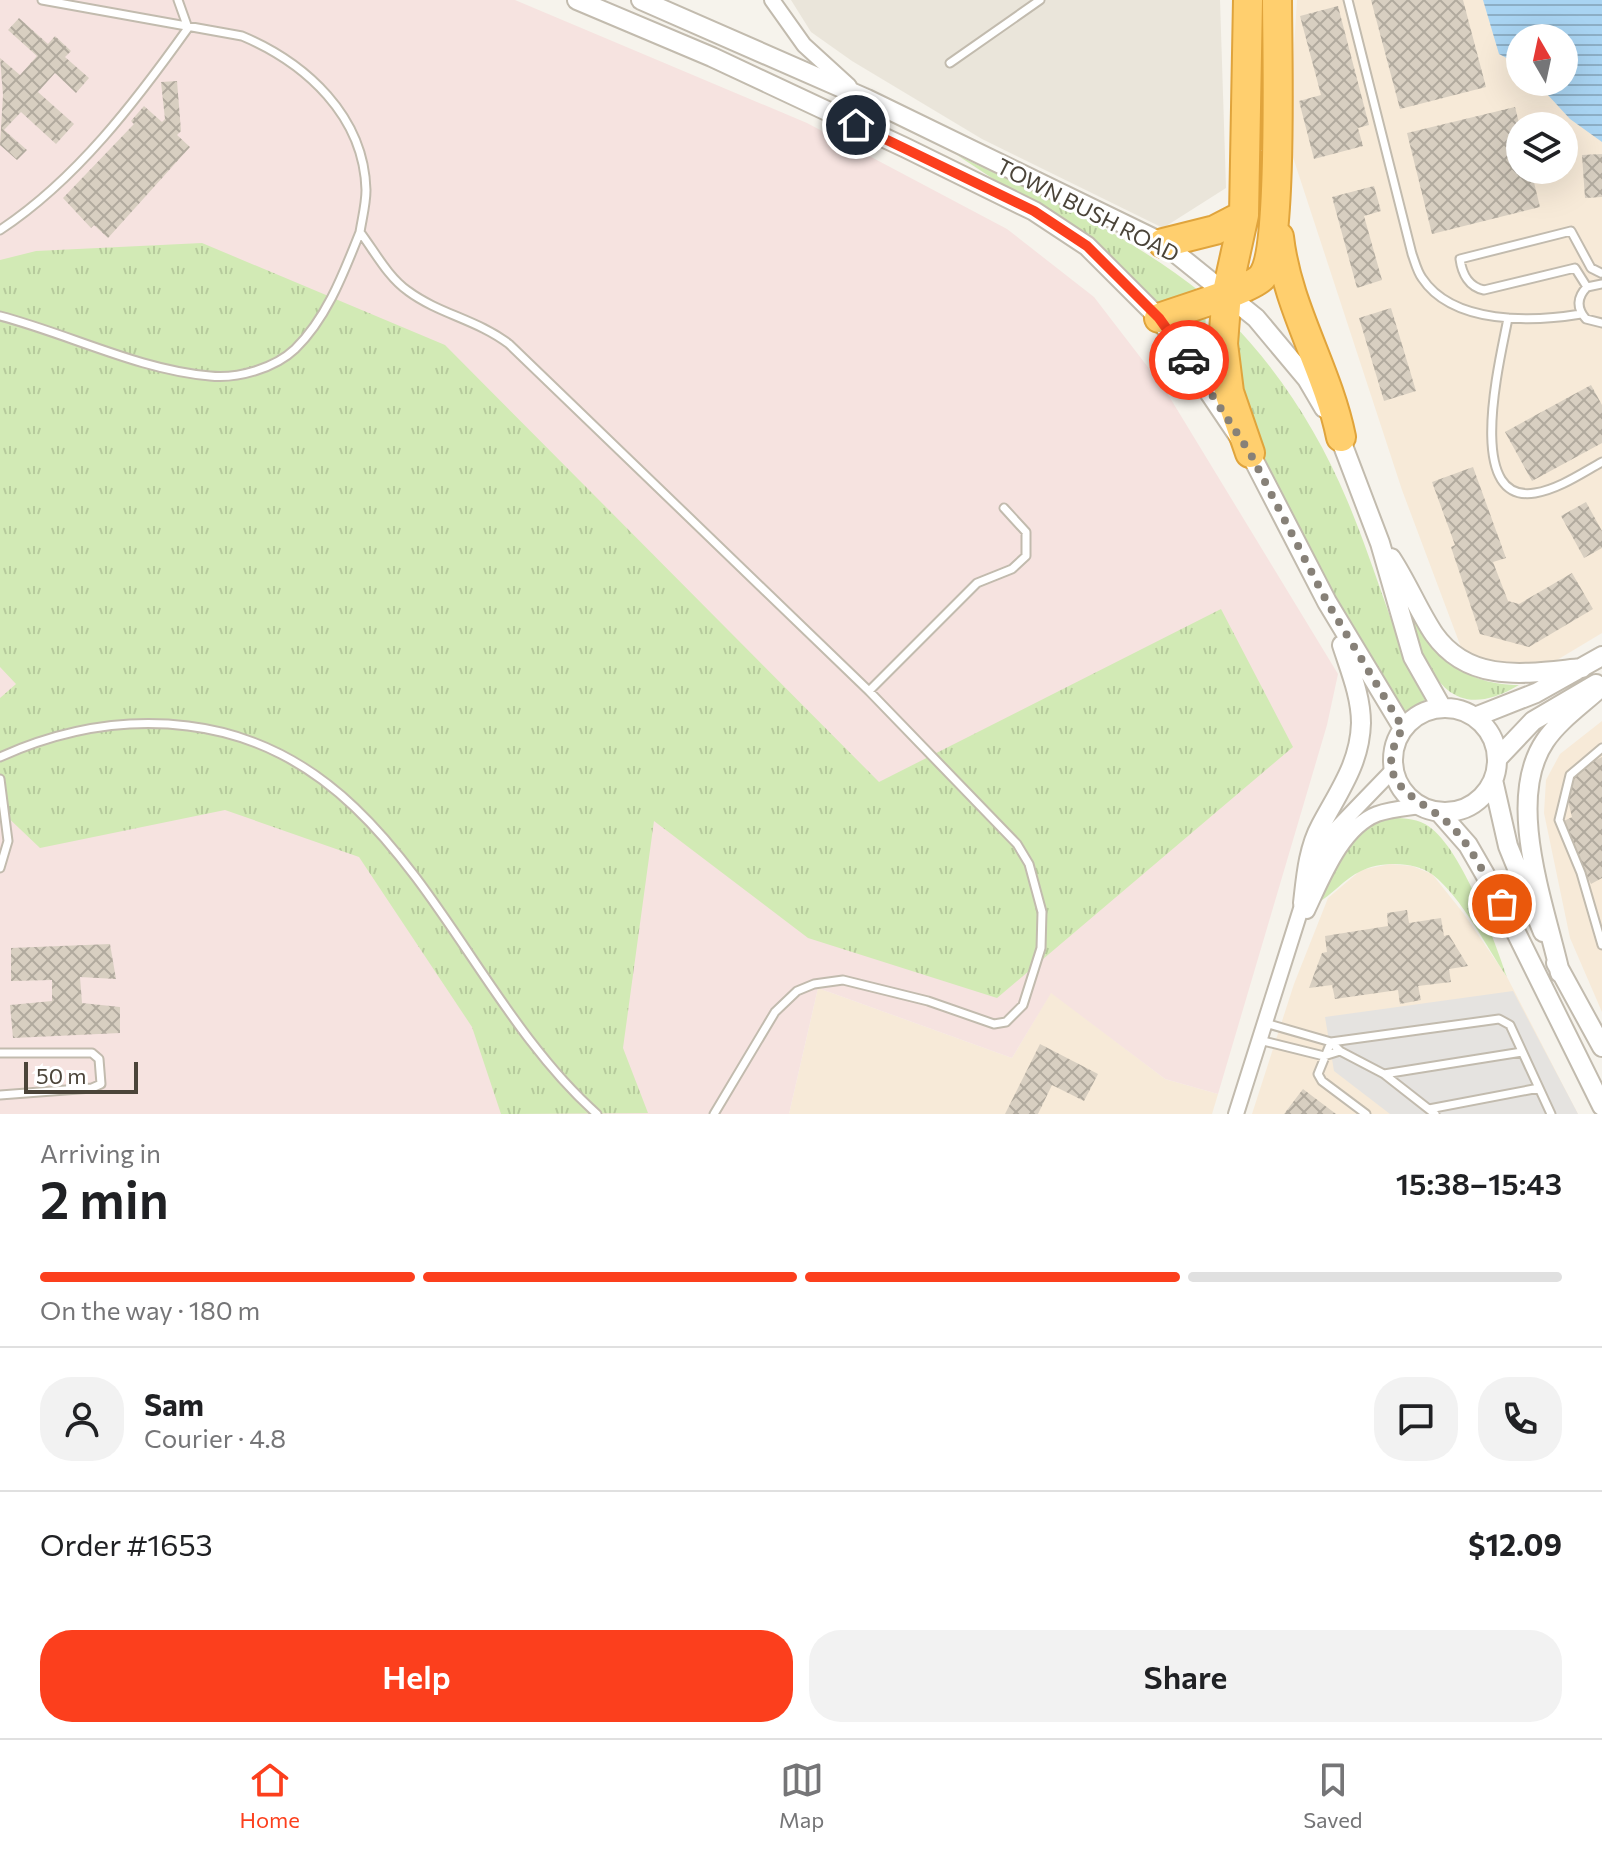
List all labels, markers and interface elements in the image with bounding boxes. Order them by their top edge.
north arrow [1506,24,1578,96]
map controls [1506,24,1578,184]
pin [822,91,890,159]
icon: home [834,103,878,147]
button: layers [1506,112,1578,184]
street label: TOWN BUSH ROAD [992,152,1184,267]
courier [1149,320,1229,400]
icon: car [1167,338,1211,382]
pin [1468,870,1536,938]
icon: bag [1480,882,1524,926]
scale bar [24,1058,138,1094]
text: 50 m [36,1062,86,1089]
text: Arriving in [40,1137,161,1168]
text: 15:38–15:43 [1396,1164,1562,1201]
text: 2 min [40,1166,169,1230]
text: On the way · 180 m [40,1294,260,1325]
button: person [40,1377,124,1461]
button: chat [1374,1377,1458,1461]
button: phone [1478,1377,1562,1461]
text: Sam [144,1385,204,1422]
text: Courier · 4.8 [144,1422,286,1453]
text: Order #1653 [40,1525,213,1562]
text: $12.09 [1468,1525,1562,1562]
button: Help [40,1630,793,1722]
button: Share [809,1630,1562,1722]
tab: Home [239,1758,300,1833]
tab: Map [779,1758,824,1833]
tab: Saved [1303,1758,1363,1833]

